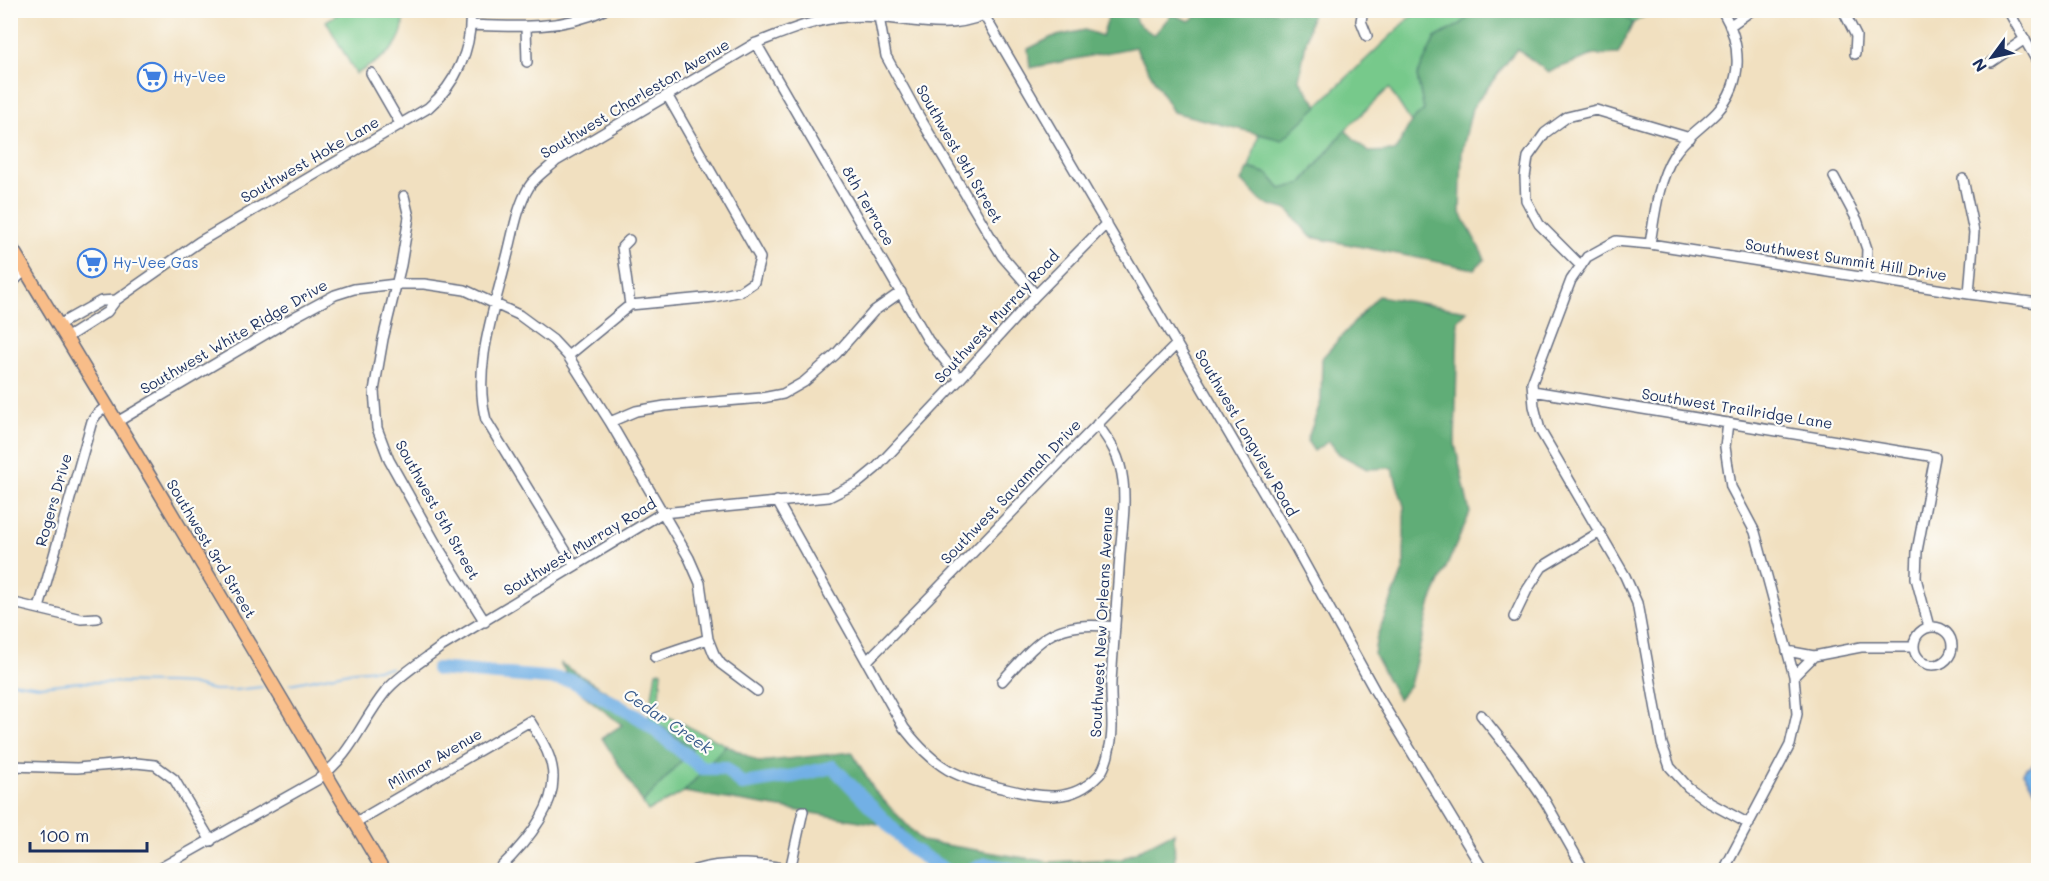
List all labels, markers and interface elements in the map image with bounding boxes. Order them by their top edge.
north arrow [1962,27,2022,87]
street label: Southwest Charleston Avenue [536,34,733,163]
text: N [1967,55,1991,76]
supermarket icon: Hy-Vee [136,61,168,93]
place label: Hy-Vee [173,66,226,86]
street label: Southwest 9th Street [912,81,1008,226]
street label: Southwest Hoke Lane [237,111,382,207]
street label: 8th Terrace [838,162,900,249]
street label: Southwest Summit Hill Drive [1744,233,1948,285]
street label: Southwest Murray Road [929,246,1063,387]
supermarket icon: Hy-Vee Gas [76,247,108,279]
place label: Hy-Vee Gas [113,252,199,272]
street label: Southwest White Ridge Drive [136,274,331,398]
street label: Southwest Longview Road [1191,345,1303,520]
street label: Southwest Trailridge Lane [1640,383,1834,433]
street label: Southwest Savannah Drive [936,415,1085,568]
street label: Southwest 5th Street [391,436,485,583]
street label: Rogers Drive [30,451,76,549]
street label: Southwest 3rd Street [162,475,261,622]
street label: Southwest Murray Road [499,493,660,600]
street label: Southwest New Orleans Avenue [1085,506,1117,738]
water label: Cedar Creek [620,683,717,758]
street label: Milmar Avenue [384,723,485,793]
scale bar [30,815,147,853]
text: 100 m [39,823,89,847]

